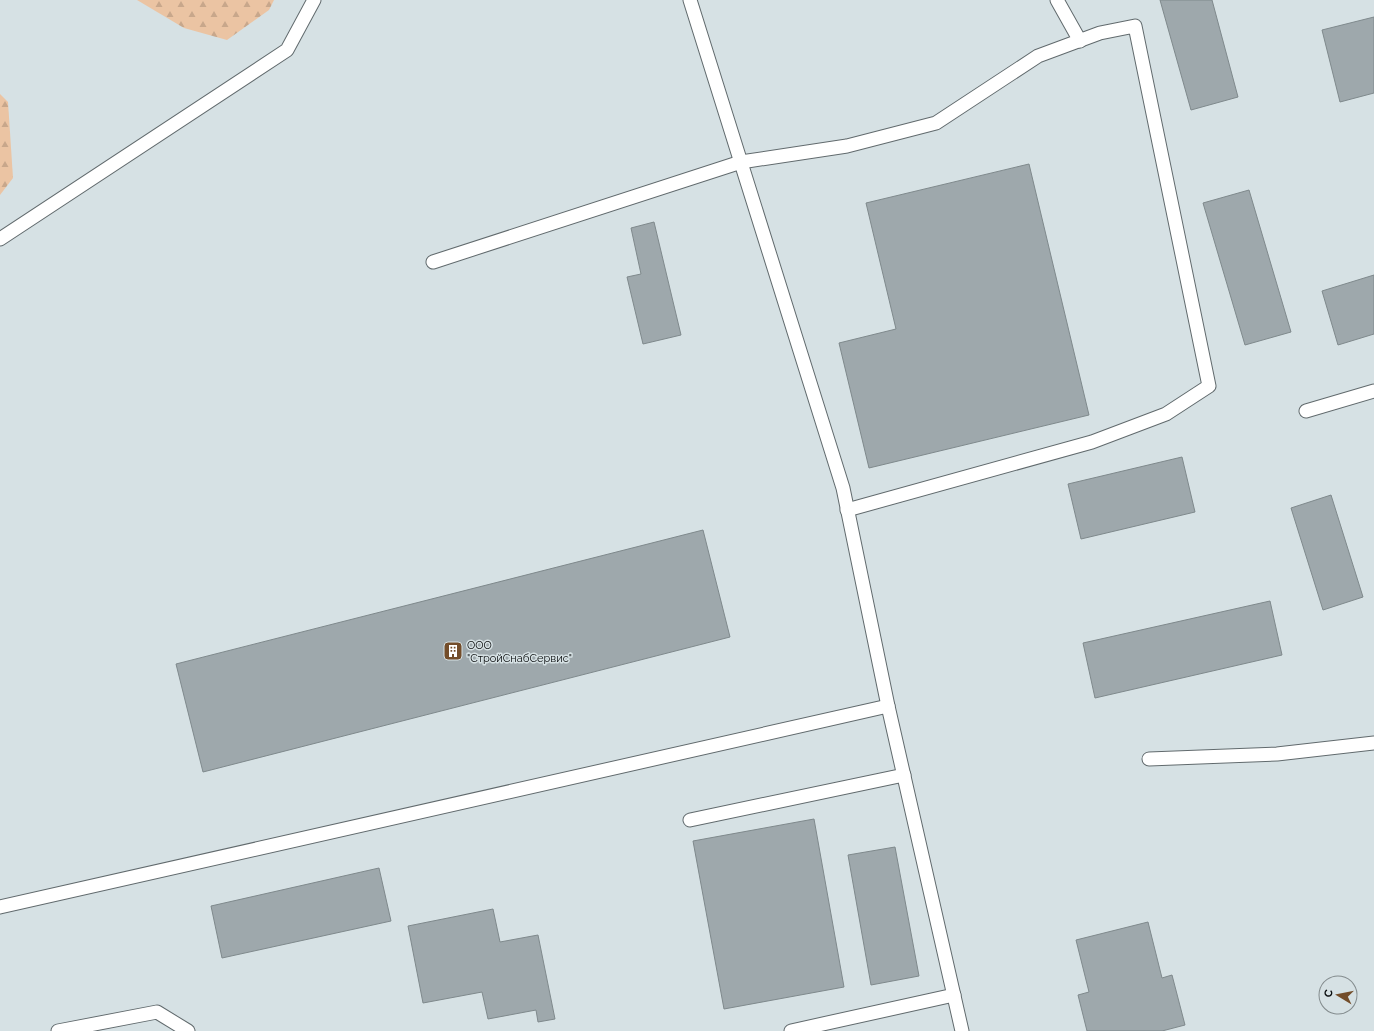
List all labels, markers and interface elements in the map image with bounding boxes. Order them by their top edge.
place label: ООО "СтройСнабСервис" [467,639,572,665]
building icon: ООО "СтройСнабСервис" [442,640,464,662]
north arrow [1318,975,1358,1015]
text: С [1322,988,1336,998]

